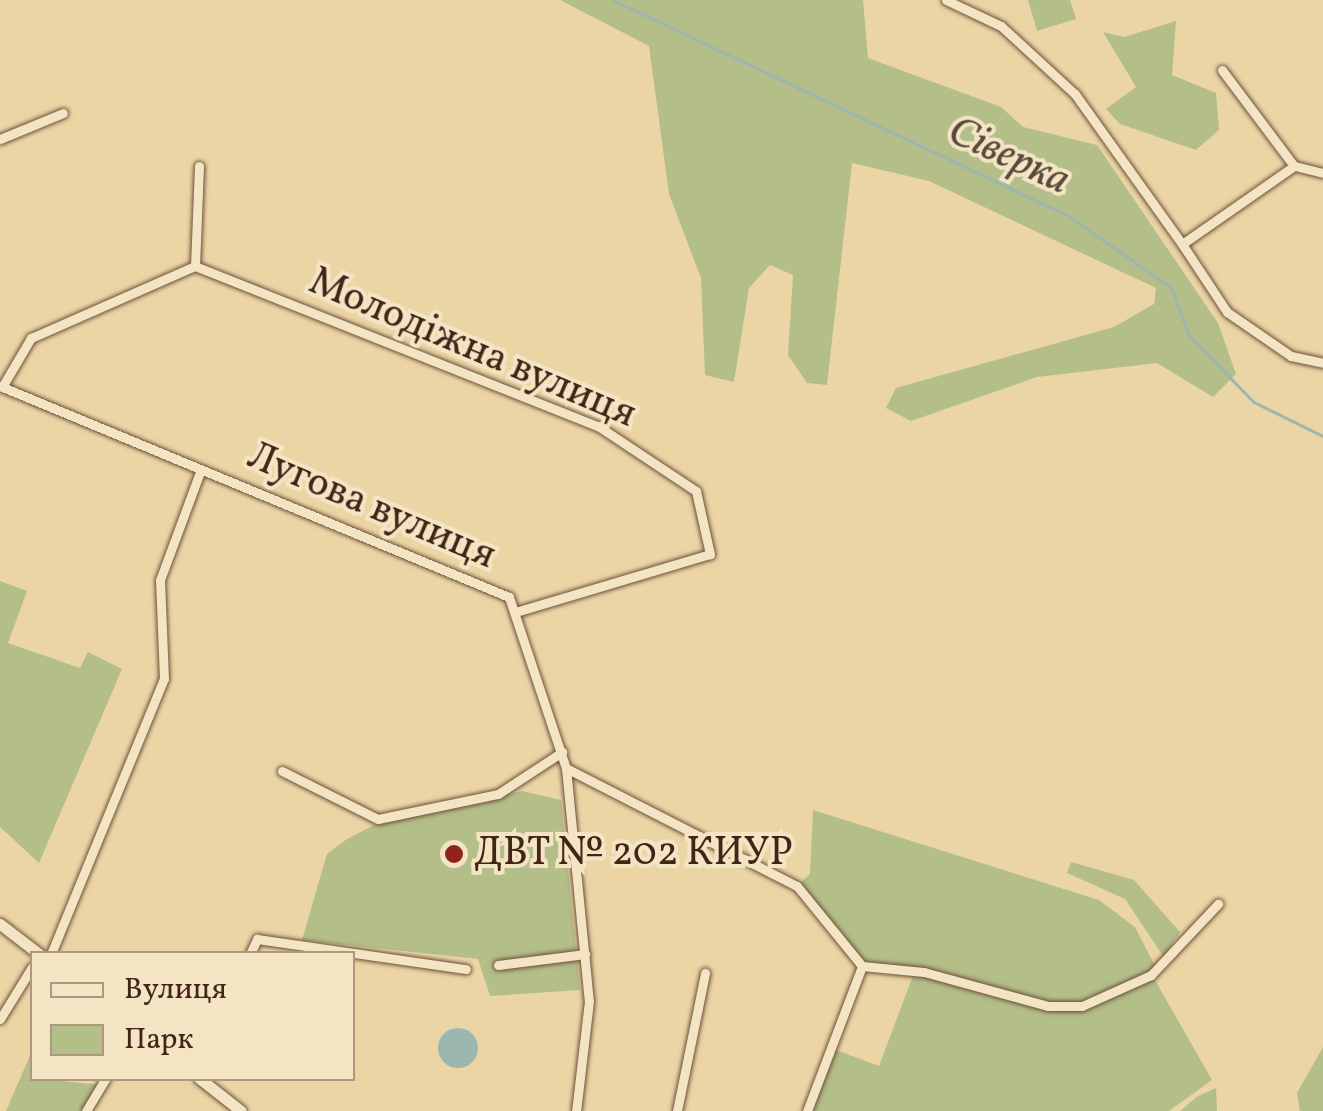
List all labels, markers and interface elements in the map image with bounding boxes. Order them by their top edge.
water label: Сіверка [939,108,1077,208]
street label: Молодіжна вулиця [301,258,643,440]
street label: Лугова вулиця [240,433,502,581]
place label: ДВТ № 202 КИУР [474,830,794,878]
marker: ДВТ № 202 КИУР [443,843,465,865]
legend [30,951,355,1081]
text: Вулиця [124,969,227,1011]
text: Парк [124,1019,193,1061]

